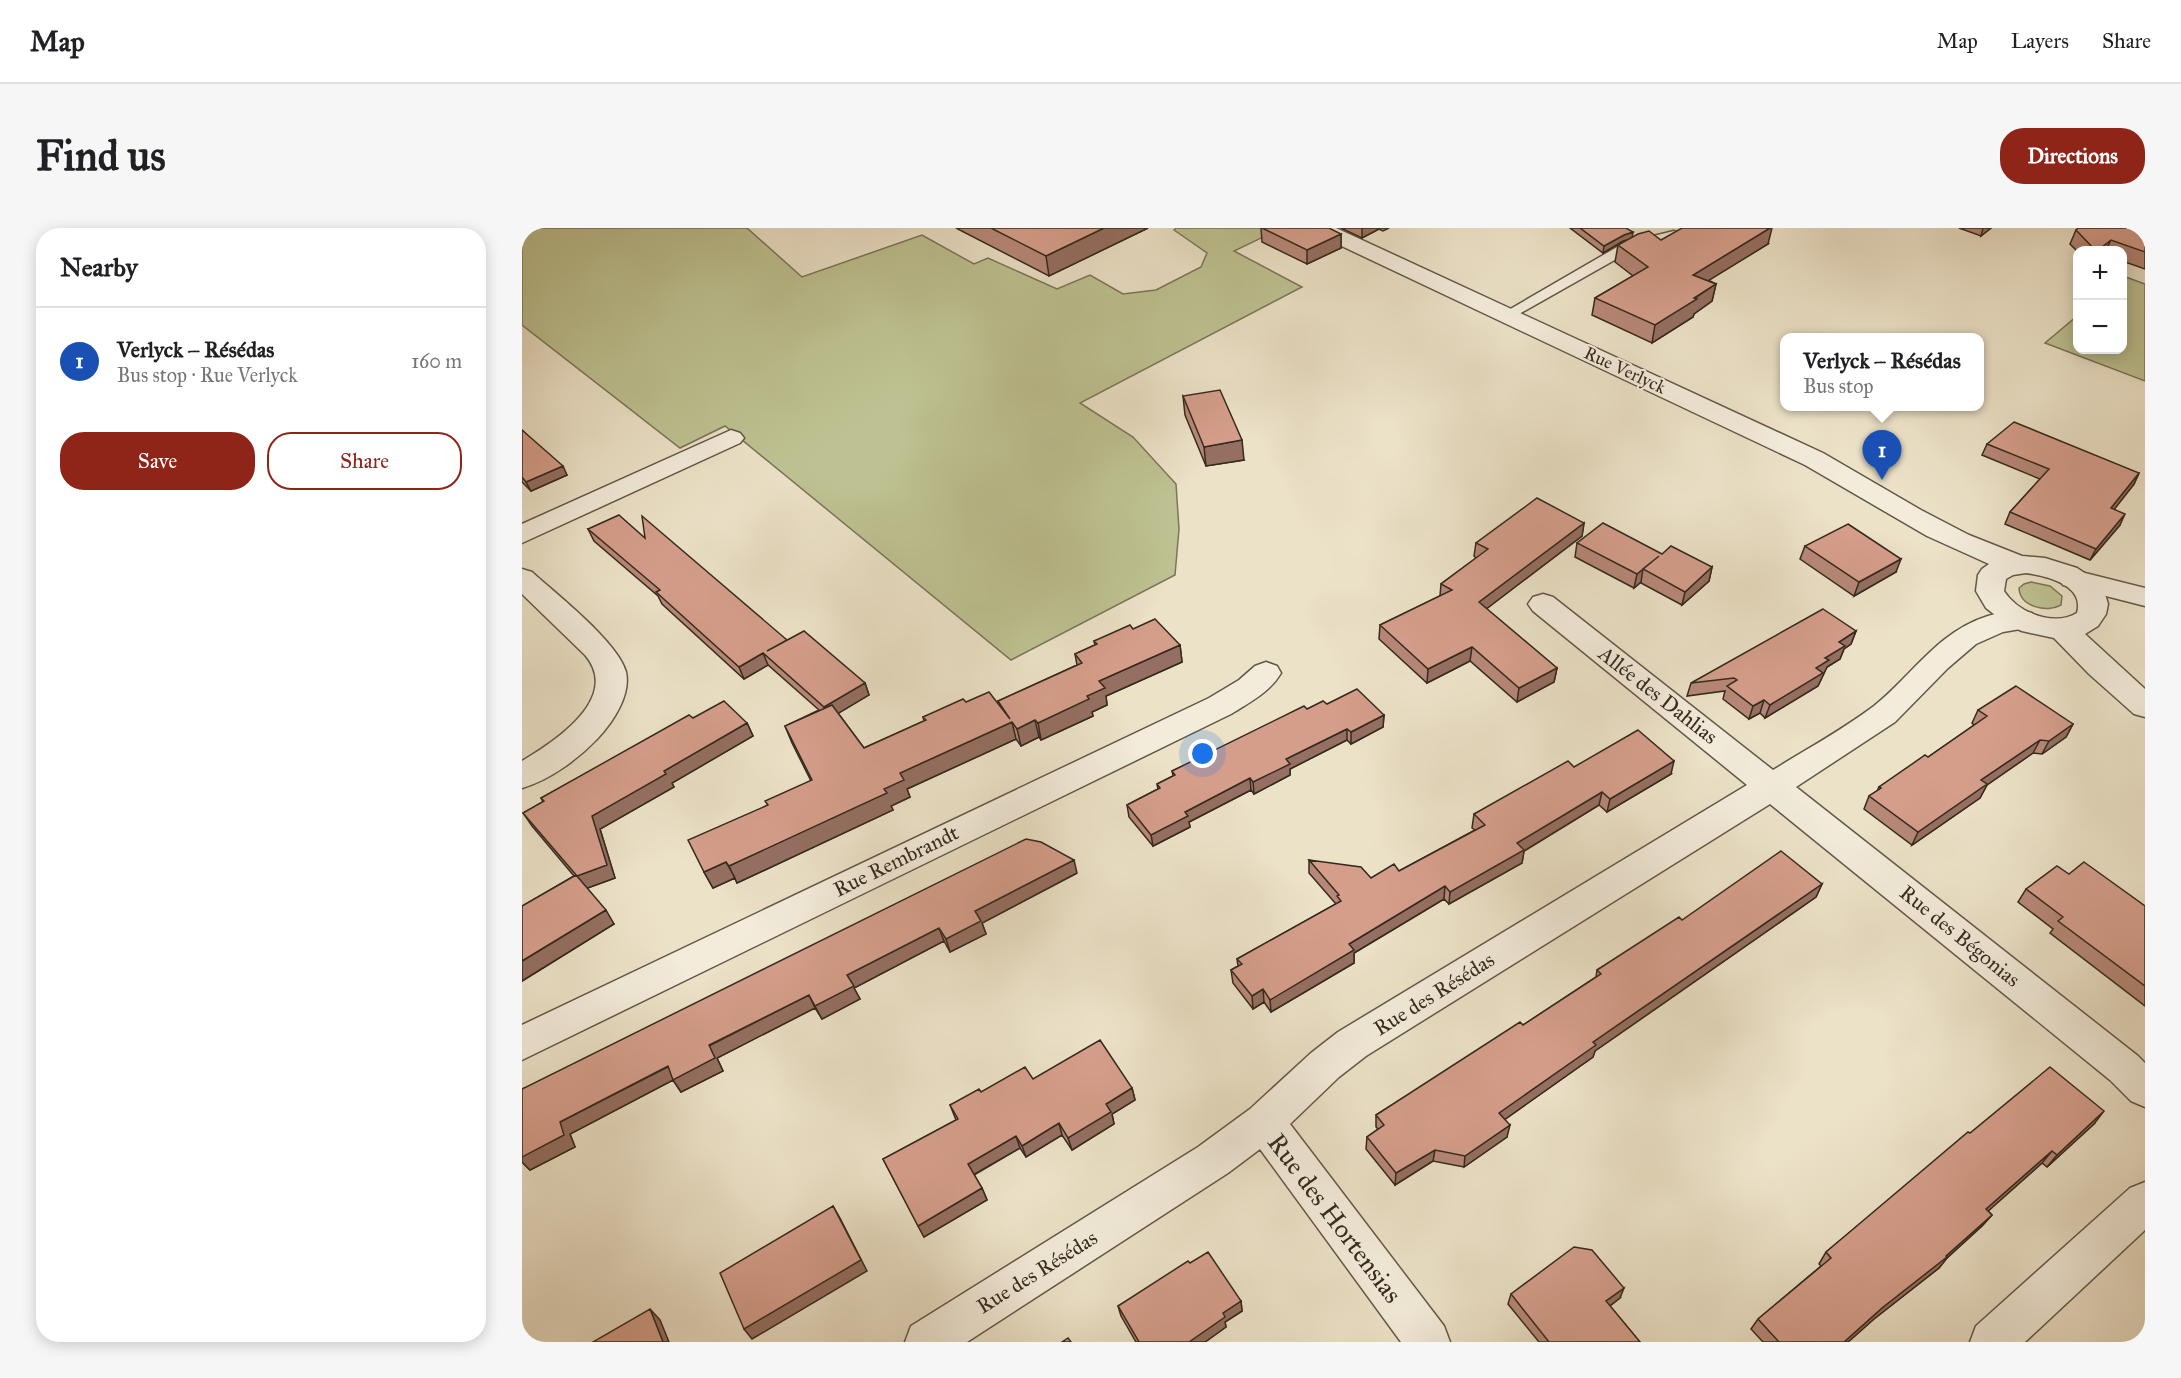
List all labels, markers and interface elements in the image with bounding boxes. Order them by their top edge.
text: Map [30,24,85,59]
text: Map [1937,28,1978,54]
text: Layers [2011,28,2069,54]
text: Share [2102,28,2151,54]
button: Directions [2000,128,2145,184]
text: Find us [36,130,166,182]
map controls [2073,246,2127,354]
button: + [2073,246,2127,300]
text: Nearby [60,251,138,283]
button: − [2073,300,2127,354]
popup [1780,333,1984,411]
text: Verlyck – Résédas [117,336,274,363]
street label: Rue Verlyck [1581,341,1670,399]
text: Verlyck – Résédas [1803,347,1961,374]
text: 1 [76,349,83,373]
text: 160 m [411,349,462,373]
text: Bus stop · Rue Verlyck [117,363,298,387]
text: Bus stop [1803,374,1873,398]
pin: 1 [1862,430,1902,480]
button: Save [60,432,255,490]
button: Share [267,432,462,490]
street label: Allée des Dahlias [1592,640,1723,750]
your location [1188,739,1217,768]
street label: Rue Rembrandt [829,819,963,903]
street label: Rue des Bégonias [1895,880,2025,992]
street label: Rue des Résédas [1369,947,1499,1041]
street label: Rue des Hortensias [1261,1127,1409,1309]
street label: Rue des Résédas [972,1225,1102,1319]

